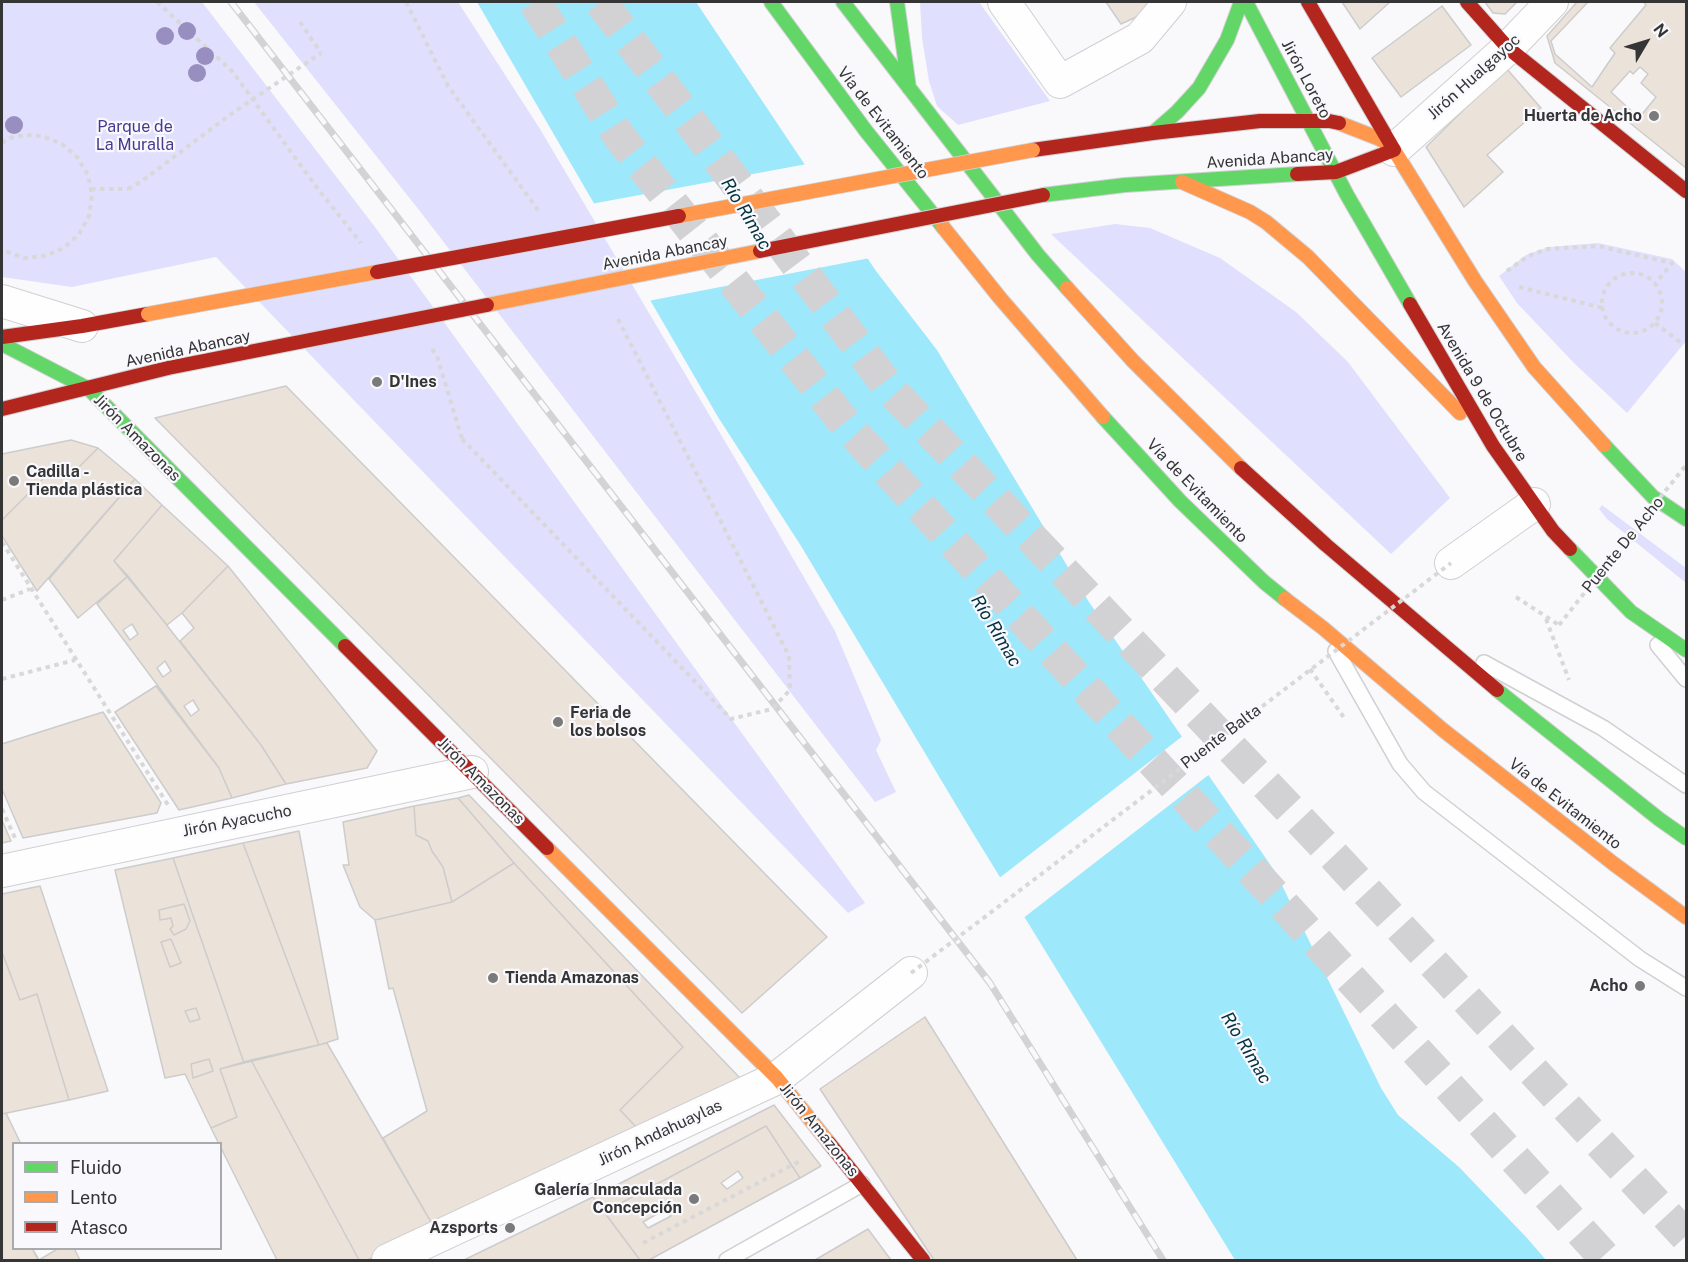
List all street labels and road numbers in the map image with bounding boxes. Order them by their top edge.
street label: Jirón Hualgayoc [1424,30,1524,124]
street label: Jirón Loreto [1277,36,1335,122]
street label: Vía de Evitamiento [833,63,933,183]
street label: Avenida Abancay [1206,145,1334,173]
street label: Avenida Abancay [601,231,729,275]
street label: Avenida 9 de Octubre [1433,319,1531,465]
street label: Avenida Abancay [124,326,252,372]
street label: Jirón Amazonas [89,390,185,486]
street label: Vía de Evitamiento [1142,435,1252,547]
street label: Puente De Acho [1578,493,1668,597]
street label: Puente Balta [1177,701,1265,773]
street label: Jirón Amazonas [433,733,529,829]
street label: Vía de Evitamiento [1505,754,1625,854]
street label: Jirón Ayacucho [181,801,293,841]
street label: Jirón Amazonas [775,1079,863,1181]
street label: Jirón Andahuaylas [595,1096,725,1170]

